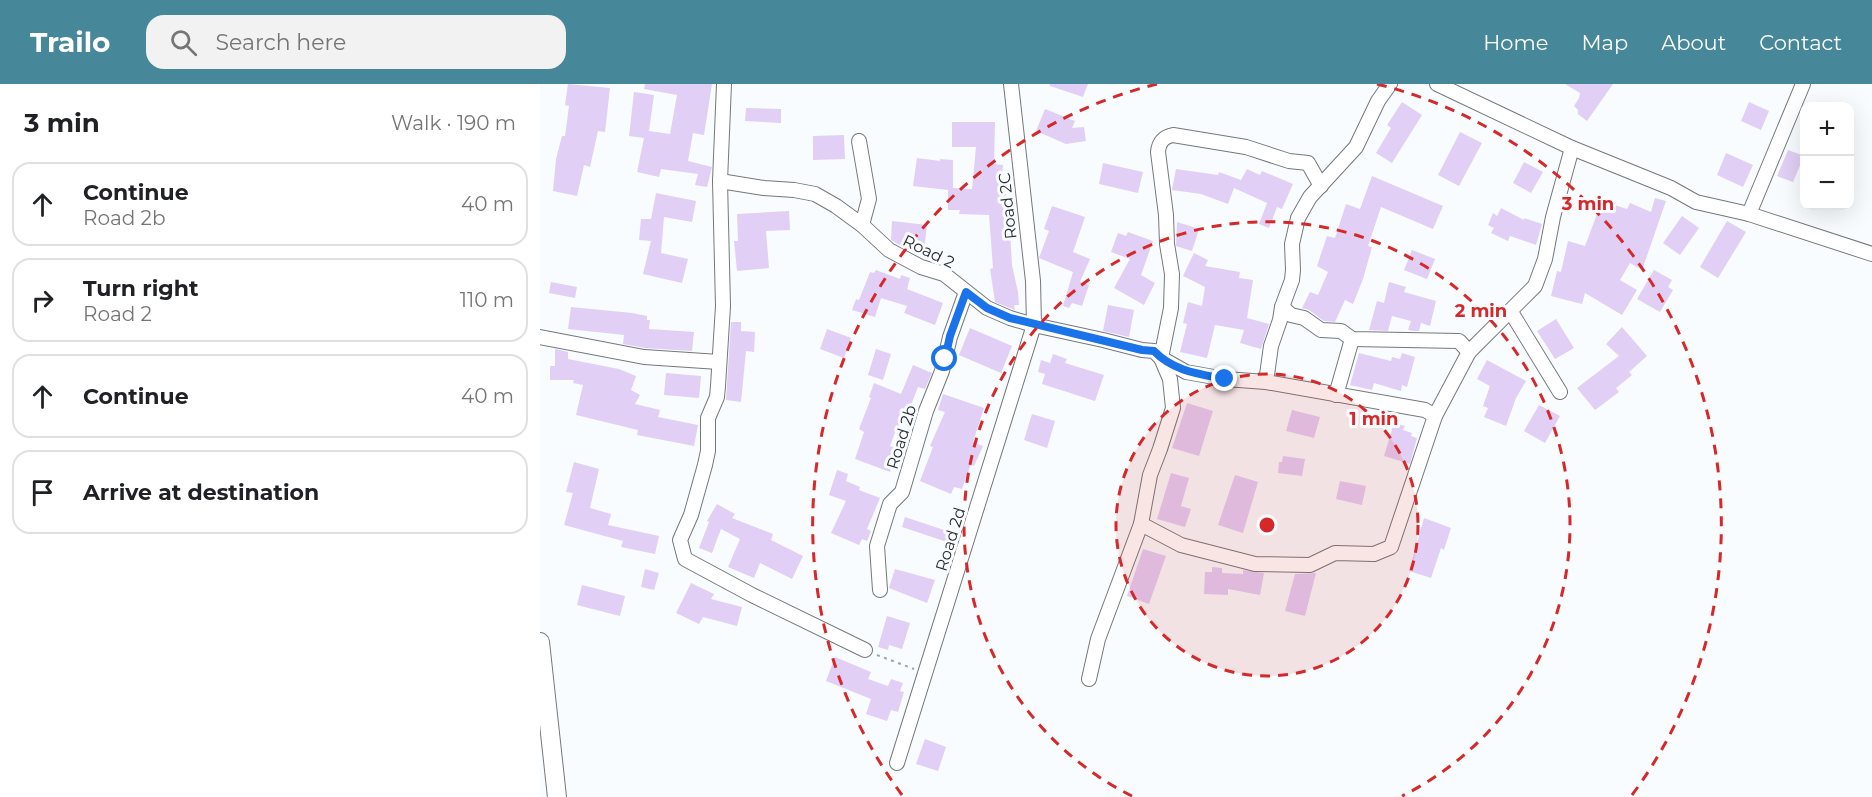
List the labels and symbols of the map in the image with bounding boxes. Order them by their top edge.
street label: Road 2C [995,172,1020,240]
text: 3 min [1561,193,1614,215]
street label: Road 2 [900,231,958,272]
text: 2 min [1455,300,1507,322]
route start [931,345,957,371]
route end [1211,365,1237,391]
street label: Road 2b [883,403,920,471]
text: 1 min [1350,408,1398,430]
street label: Road 2d [932,505,969,573]
centre of rings [1257,515,1277,535]

